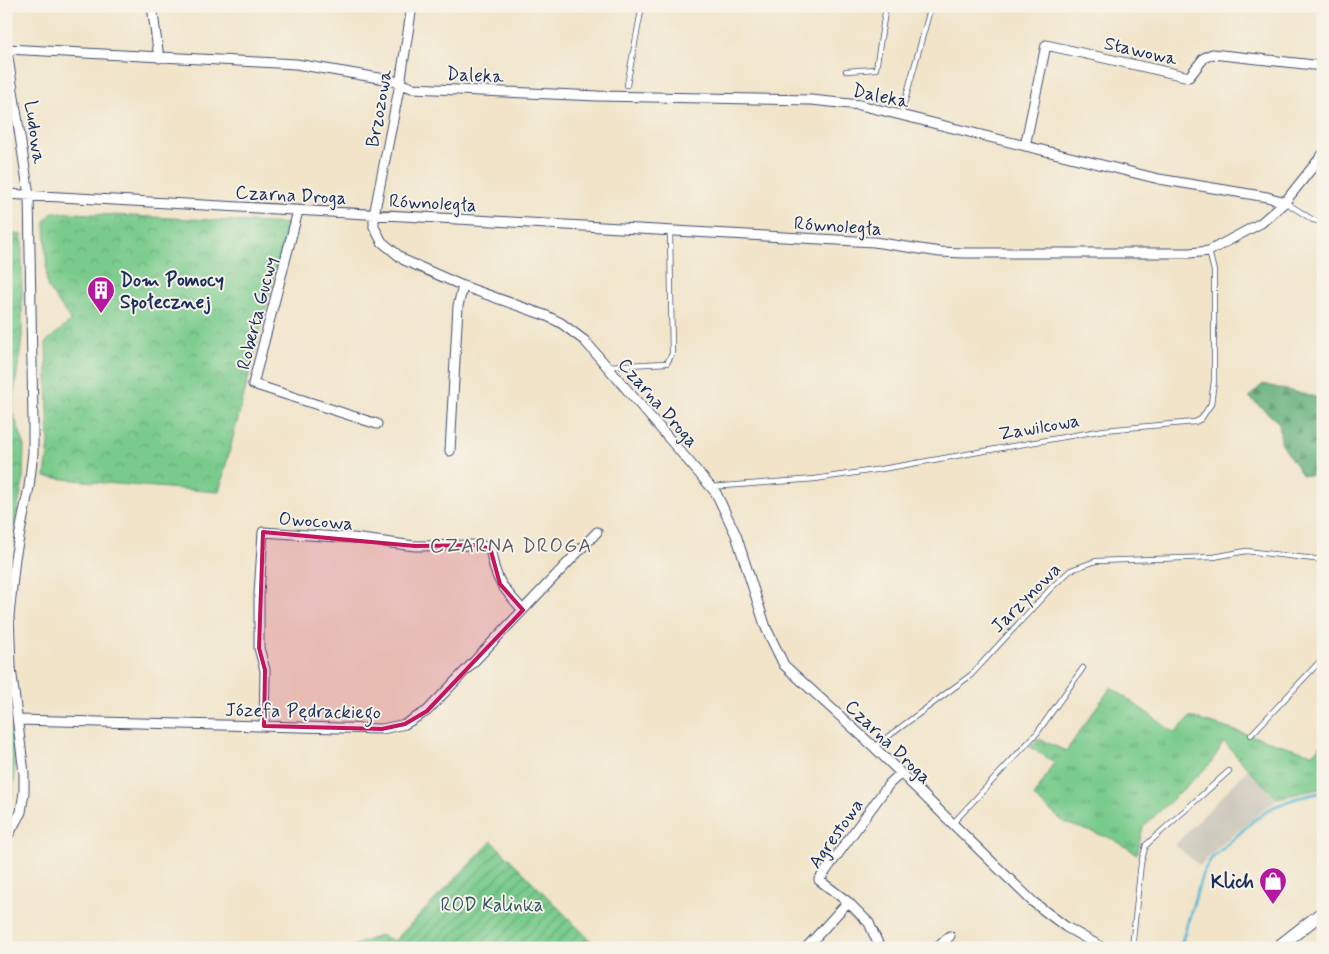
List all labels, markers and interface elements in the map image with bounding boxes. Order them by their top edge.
street label: Stawowa [1102,31,1180,72]
street label: Daleka [446,62,505,90]
street label: Brzozowa [360,67,399,149]
street label: Daleka [850,78,912,115]
street label: Ludowa [18,99,51,166]
street label: Czarna Droga [235,180,347,212]
street label: Równoległa [388,189,478,219]
street label: Równoległa [793,211,883,243]
street label: Roberta Gucwy [231,254,284,373]
place label: Dom Pomocy Społecznej [120,268,224,315]
building icon: Dom Pomocy Społecznej [86,275,116,314]
street label: Czarna Droga [611,353,704,454]
street label: Zawilcowa [997,408,1082,447]
street label: Owocowa [278,506,354,537]
district label: CZARNA DROGA [430,533,592,560]
street label: Jarzynowa [985,557,1067,639]
street label: Czarna Droga [839,694,937,790]
street label: Józefa Pędrackiego [225,698,381,728]
street label: Agrestowa [803,794,870,874]
shop icon: Klich [1258,866,1288,905]
place label: Klich [1211,870,1254,895]
park label: ROD Kalinka [441,893,543,918]

